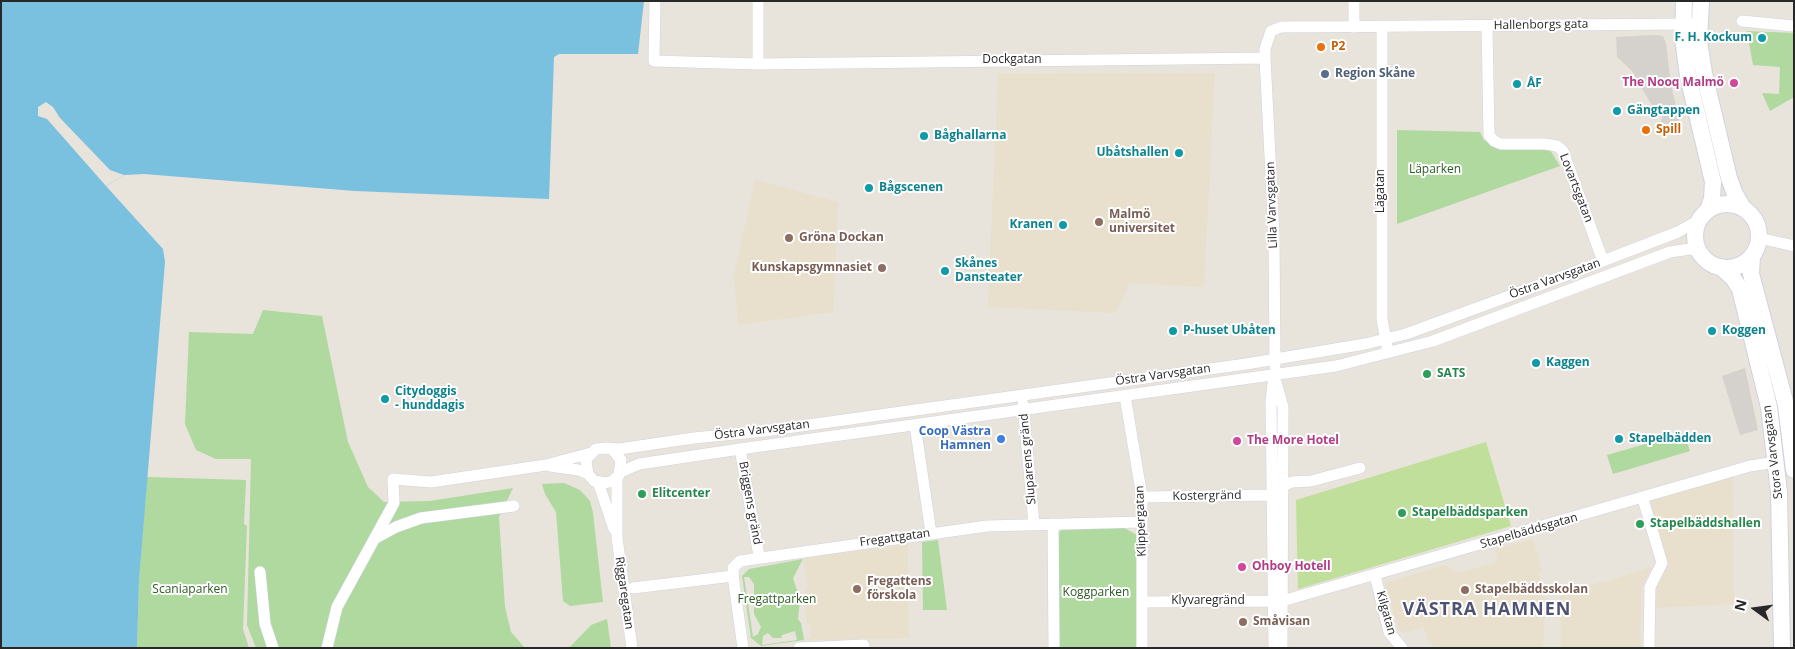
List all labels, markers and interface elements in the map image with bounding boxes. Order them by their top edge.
street label: Hallenborgs gata [1494,17,1588,33]
place label: F. H. Kockum [1674,31,1752,45]
marker: F. H. Kockum [1756,32,1768,44]
place label: P2 [1331,40,1345,54]
marker: P2 [1315,41,1327,53]
street label: Dockgatan [982,53,1042,67]
place label: Region Skåne [1335,67,1415,81]
marker: Region Skåne [1319,68,1331,80]
place label: The Nooq Malmö [1622,76,1724,90]
place label: ÅF [1527,77,1542,91]
marker: The Nooq Malmö [1728,77,1740,89]
marker: ÅF [1511,78,1523,90]
place label: Gängtappen [1627,104,1700,118]
marker: Gängtappen [1611,105,1623,117]
place label: Spill [1656,123,1681,137]
marker: Spill [1640,124,1652,136]
place label: Båghallarna [934,129,1006,143]
marker: Båghallarna [918,130,930,142]
place label: Ubåtshallen [1096,146,1169,160]
marker: Ubåtshallen [1173,147,1185,159]
street label: Lovartsgatan [1556,152,1596,224]
street label: Lilla Varvsgatan [1263,161,1281,249]
park label: Läparken [1409,163,1461,177]
street label: Lägatan [1374,169,1388,213]
place label: Bågscenen [879,181,943,195]
marker: Bågscenen [863,182,875,194]
place label: Malmö universitet [1109,208,1175,236]
marker: Malmö universitet [1093,216,1105,228]
place label: Kranen [1009,218,1053,232]
marker: Kranen [1057,219,1069,231]
place label: Gröna Dockan [799,231,884,245]
marker: Gröna Dockan [783,232,795,244]
street label: Östra Varvsgatan [1507,256,1603,302]
place label: Skånes Dansteater [955,257,1022,285]
place label: Kunskapsgymnasiet [752,261,872,275]
marker: Kunskapsgymnasiet [876,262,888,274]
marker: Skånes Dansteater [939,265,951,277]
place label: P-huset Ubåten [1183,324,1276,338]
place label: Koggen [1722,324,1766,338]
marker: P-huset Ubåten [1167,325,1179,337]
marker: Koggen [1706,325,1718,337]
place label: Kaggen [1546,356,1590,370]
marker: Kaggen [1530,357,1542,369]
street label: Östra Varvsgatan [1114,361,1212,389]
place label: SATS [1437,367,1465,381]
marker: SATS [1421,368,1433,380]
place label: Citydoggis - hunddagis [395,385,464,413]
marker: Citydoggis - hunddagis [379,393,391,405]
street label: Stora Varvsgatan [1760,404,1786,500]
street label: Sluparens gränd [1017,413,1039,505]
street label: Östra Varvsgatan [714,417,810,443]
place label: Coop Västra Hamnen [919,425,991,453]
place label: Stapelbädden [1629,432,1711,446]
marker: Coop Västra Hamnen [995,433,1007,445]
marker: Stapelbädden [1613,433,1625,445]
place label: The More Hotel [1247,434,1339,448]
marker: The More Hotel [1231,435,1243,447]
street label: Briggens gränd [736,460,764,546]
street label: Klippergatan [1133,485,1149,557]
place label: Elitcenter [652,487,710,501]
marker: Elitcenter [636,488,648,500]
street label: Kostergränd [1172,488,1242,504]
place label: Stapelbäddsparken [1412,506,1528,520]
marker: Stapelbäddsparken [1396,507,1408,519]
street label: Stapelbäddsgatan [1479,510,1579,552]
place label: Stapelbäddshallen [1650,517,1761,531]
marker: Stapelbäddshallen [1634,518,1646,530]
street label: Fregattgatan [859,526,931,550]
street label: Riggaregatan [612,556,636,630]
place label: Ohboy Hotell [1252,560,1331,574]
marker: Ohboy Hotell [1236,561,1248,573]
place label: Fregattens förskola [867,575,932,603]
park label: Scaniaparken [152,583,228,597]
marker: Fregattens förskola [851,583,863,595]
place label: Stapelbäddsskolan [1475,583,1588,597]
marker: Stapelbäddsskolan [1459,584,1471,596]
north arrow [1730,584,1780,634]
park label: Koggparken [1063,586,1129,600]
street label: Kilgatan [1373,589,1399,637]
park label: Fregattparken [738,593,816,607]
street label: Klyvaregränd [1171,594,1245,608]
text: N [1729,597,1751,613]
district label: VÄSTRA HAMNEN [1401,599,1573,621]
place label: Småvisan [1253,615,1310,629]
marker: Småvisan [1237,616,1249,628]

